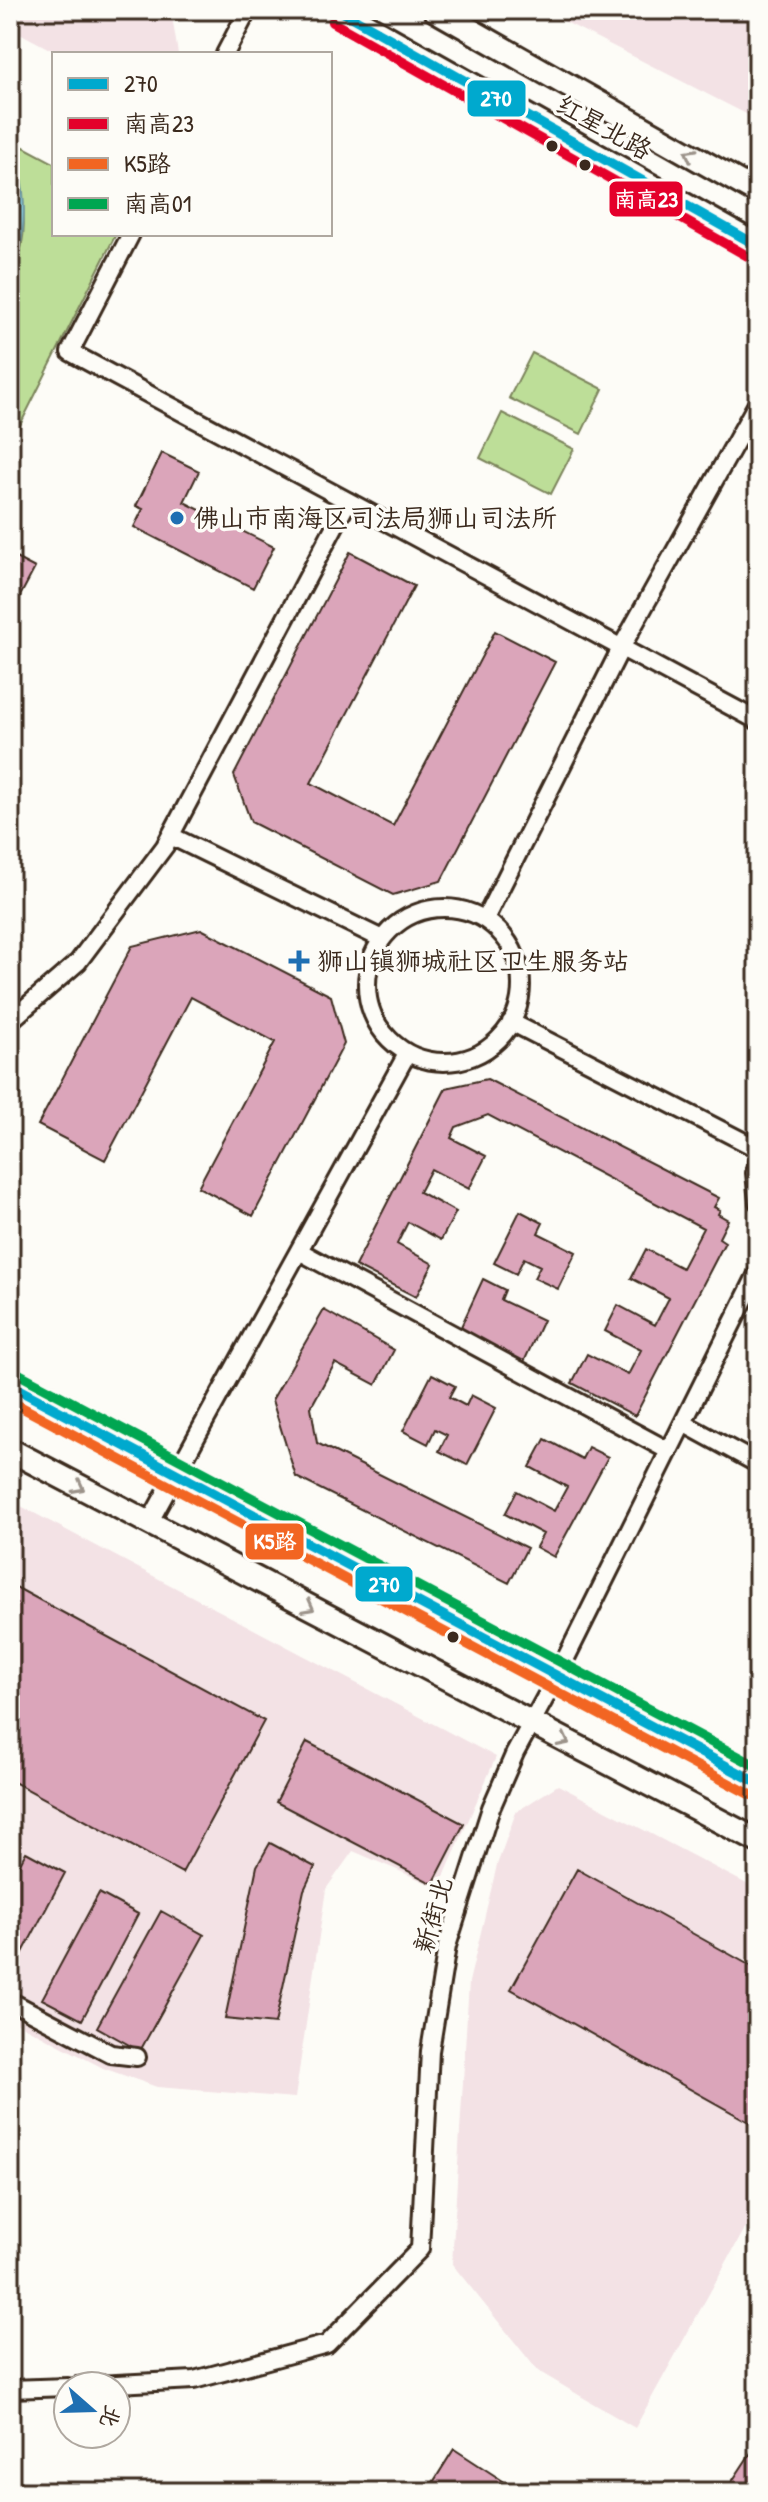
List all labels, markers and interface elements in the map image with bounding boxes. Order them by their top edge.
legend [52,52,332,236]
text: 270 [124,67,158,99]
line badge: 270 [466,79,527,118]
text: 270 [480,83,512,113]
street label: 红星北路 [550,86,658,167]
text: 南高23 [124,107,194,139]
unlabelled marker [544,138,560,154]
text: K5路 [124,147,171,179]
one-way arrow [684,148,699,164]
unlabelled marker [577,157,593,173]
line badge: 南高23 [608,180,684,218]
text: 南高23 [614,184,678,214]
text: 南高01 [124,187,191,219]
place label: 佛山市南海区司法局狮山司法所 [193,500,557,535]
marker: 佛山市南海区司法局狮山司法所 [168,509,186,527]
place label: 狮山镇狮城社区卫生服务站 [317,943,629,978]
marker: 狮山镇狮城社区卫生服务站 [288,950,310,972]
one-way arrow [71,1477,85,1492]
line badge: K5路 [244,1522,305,1561]
text: K5路 [254,1526,296,1556]
line badge: 270 [354,1565,414,1603]
text: 270 [368,1569,400,1599]
one-way arrow [301,1598,316,1613]
unlabelled marker [445,1629,461,1645]
one-way arrow [556,1732,571,1747]
street label: 新街北 [405,1873,460,1957]
north arrow [52,2370,132,2450]
text: 北 [93,2401,129,2432]

